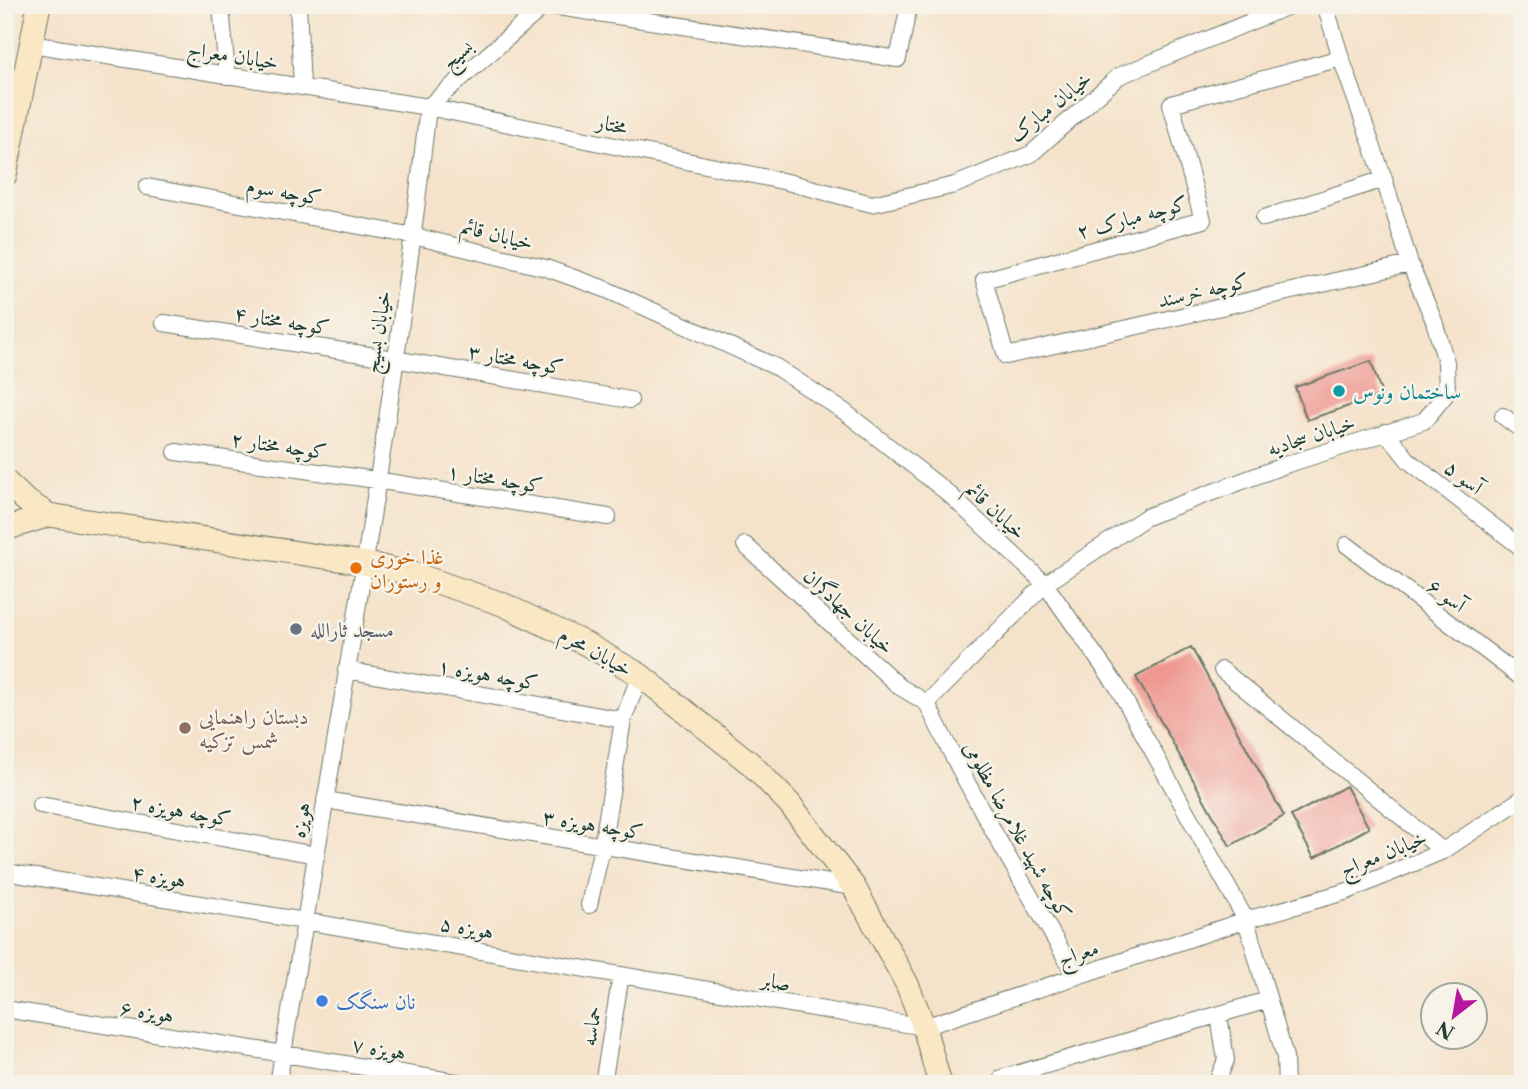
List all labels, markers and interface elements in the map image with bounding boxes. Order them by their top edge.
street label: بسیج [436,33,483,80]
street label: خیابان معراج [185,35,280,81]
street label: خیابان مبارک [1004,65,1097,148]
street label: مختار [592,108,630,140]
street label: کوچه سوم [243,172,324,216]
street label: کوچه مبارک ۲ [1074,190,1191,246]
street label: خیابان قائم [457,213,536,261]
street label: کوچه خرسند [1155,267,1251,315]
street label: خیابان بسیج [358,289,403,376]
street label: کوچه مختار ۴ [232,300,332,342]
street label: کوچه مختار ۳ [466,338,566,382]
place label: ساختمان ونوس [1353,379,1461,405]
marker: ساختمان ونوس [1331,383,1347,399]
street label: خیابان سجادیه [1264,409,1358,462]
street label: کوچه مختار ۲ [229,426,328,466]
street label: آسو ۵ [1439,454,1490,502]
street label: کوچه مختار ۱ [445,458,545,500]
street label: خیابان قائم [956,476,1031,549]
place label: غذا خوری و رستوران [370,544,444,594]
marker: غذا خوری و رستوران [348,560,364,576]
street label: خیابان جهادگران [798,562,900,660]
street label: آسو ۶ [1422,572,1473,620]
place label: مسجد ثارالله [310,617,394,642]
marker: مسجد ثارالله [288,621,304,637]
street label: خیابان محرم [552,621,637,686]
street label: کوچه هویزه ۱ [436,653,540,697]
place label: دبستان راهنمایی شمس تزکیه [199,704,308,755]
marker: دبستان راهنمایی شمس تزکیه [177,720,193,736]
street label: کوچه شهید غلامرضا مظلومی [956,737,1077,925]
street label: کوچه هویزه ۲ [129,789,233,833]
street label: هویزه [285,800,316,840]
street label: کوچه هویزه ۳ [541,804,645,846]
street label: خیابان معراج [1336,824,1433,888]
street label: هویزه ۴ [130,859,188,894]
street label: هویزه ۵ [438,910,496,945]
street label: معراج [1054,935,1104,978]
street label: صابر [757,966,793,996]
north arrow [1420,981,1490,1050]
place label: نان سنگک [336,989,416,1014]
marker: نان سنگک [314,993,330,1009]
street label: هویزه ۶ [118,994,176,1029]
street label: حماسه [576,1004,606,1048]
text: N [1433,1016,1459,1044]
street label: هویزه ۷ [350,1031,408,1066]

